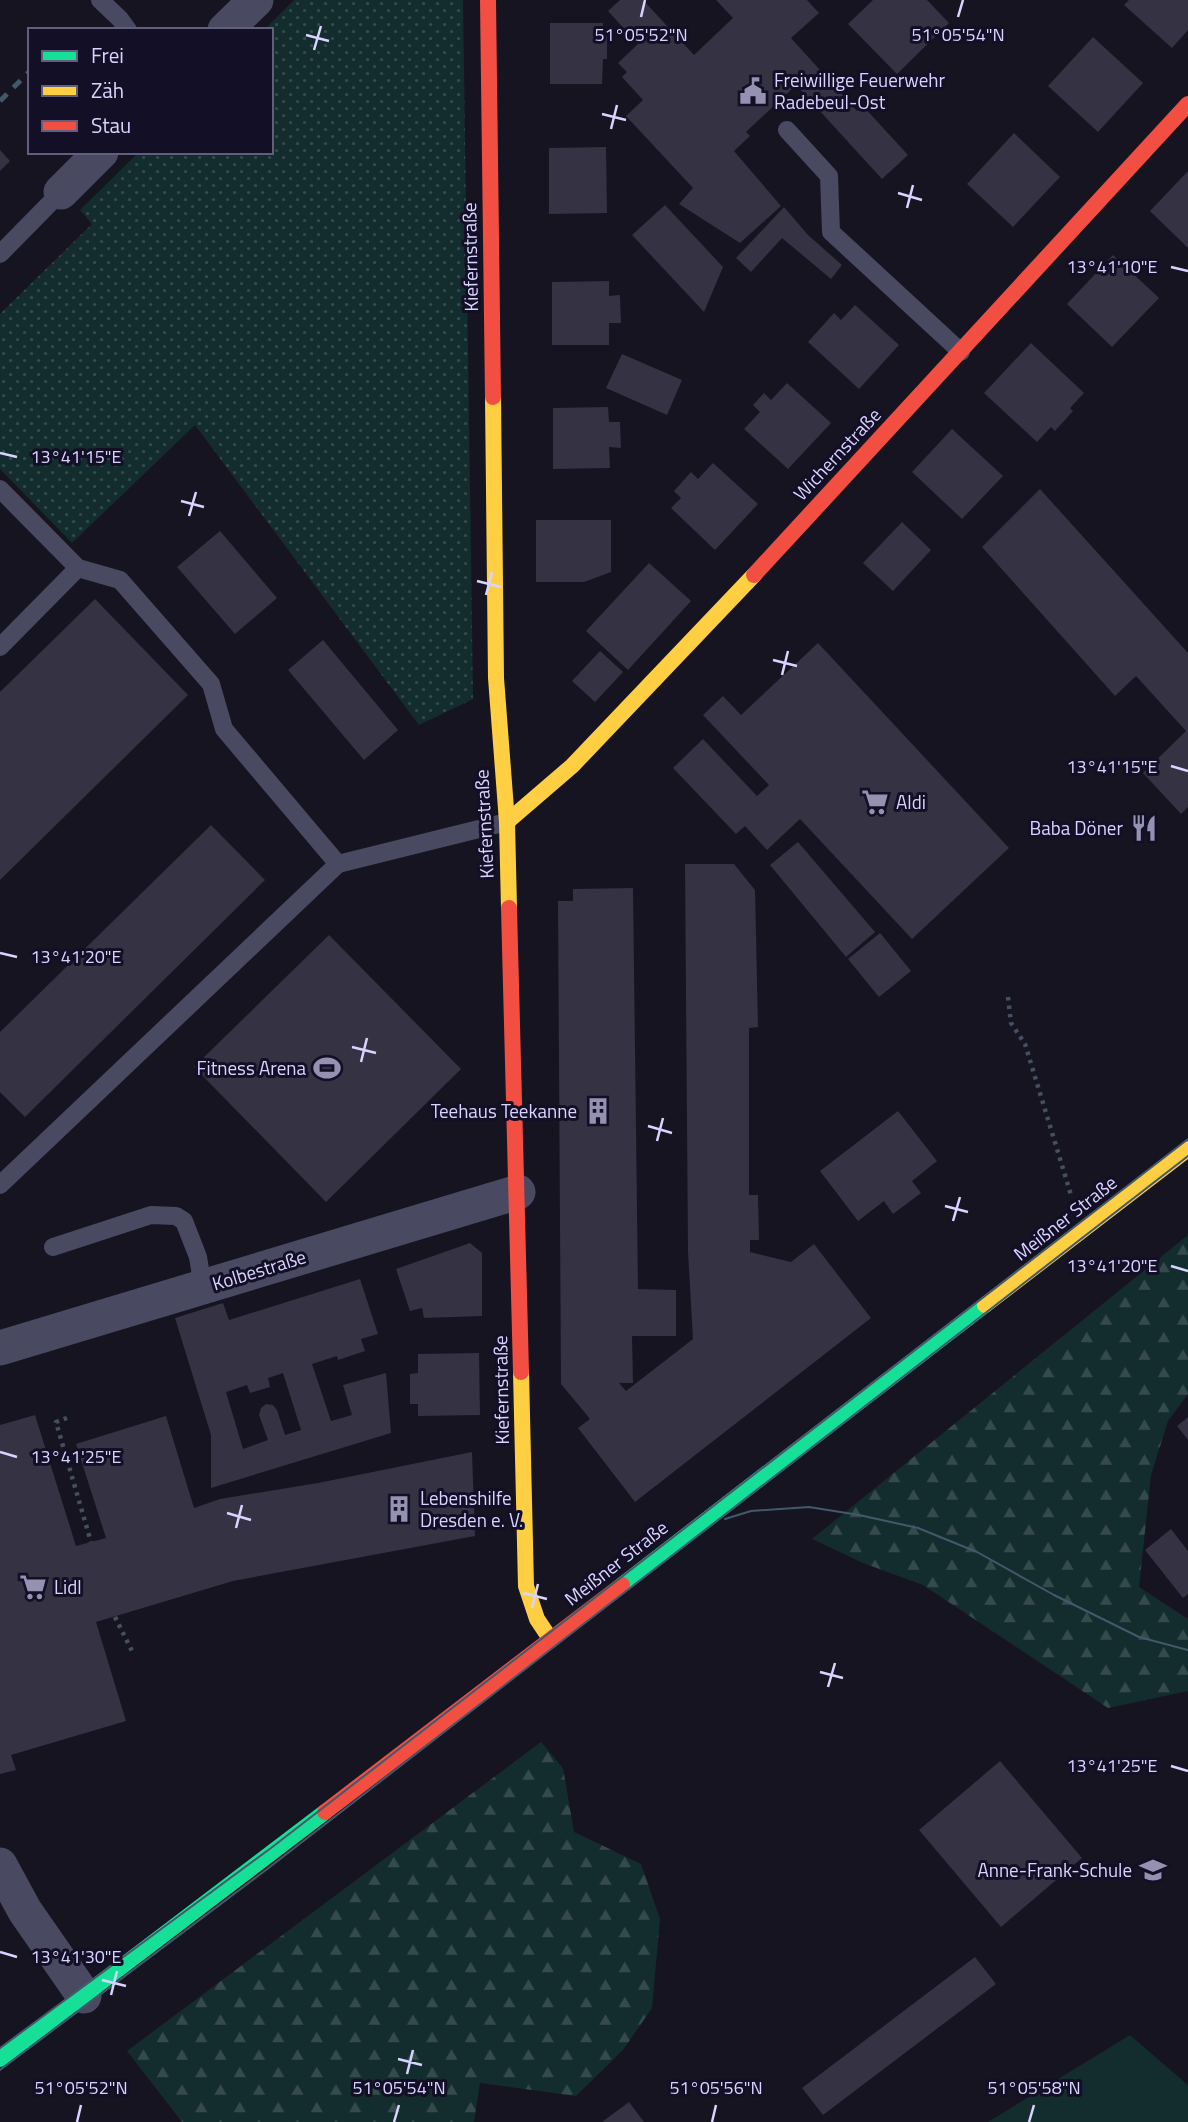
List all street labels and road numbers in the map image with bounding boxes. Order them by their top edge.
street label: Kiefernstraße [454,202,485,312]
street label: Wichernstraße [786,401,887,507]
street label: Kiefernstraße [466,769,501,879]
street label: Meißner Straße [1007,1168,1123,1267]
street label: Kolbestraße [208,1242,309,1298]
street label: Kiefernstraße [485,1335,516,1445]
street label: Meißner Straße [558,1513,674,1612]

